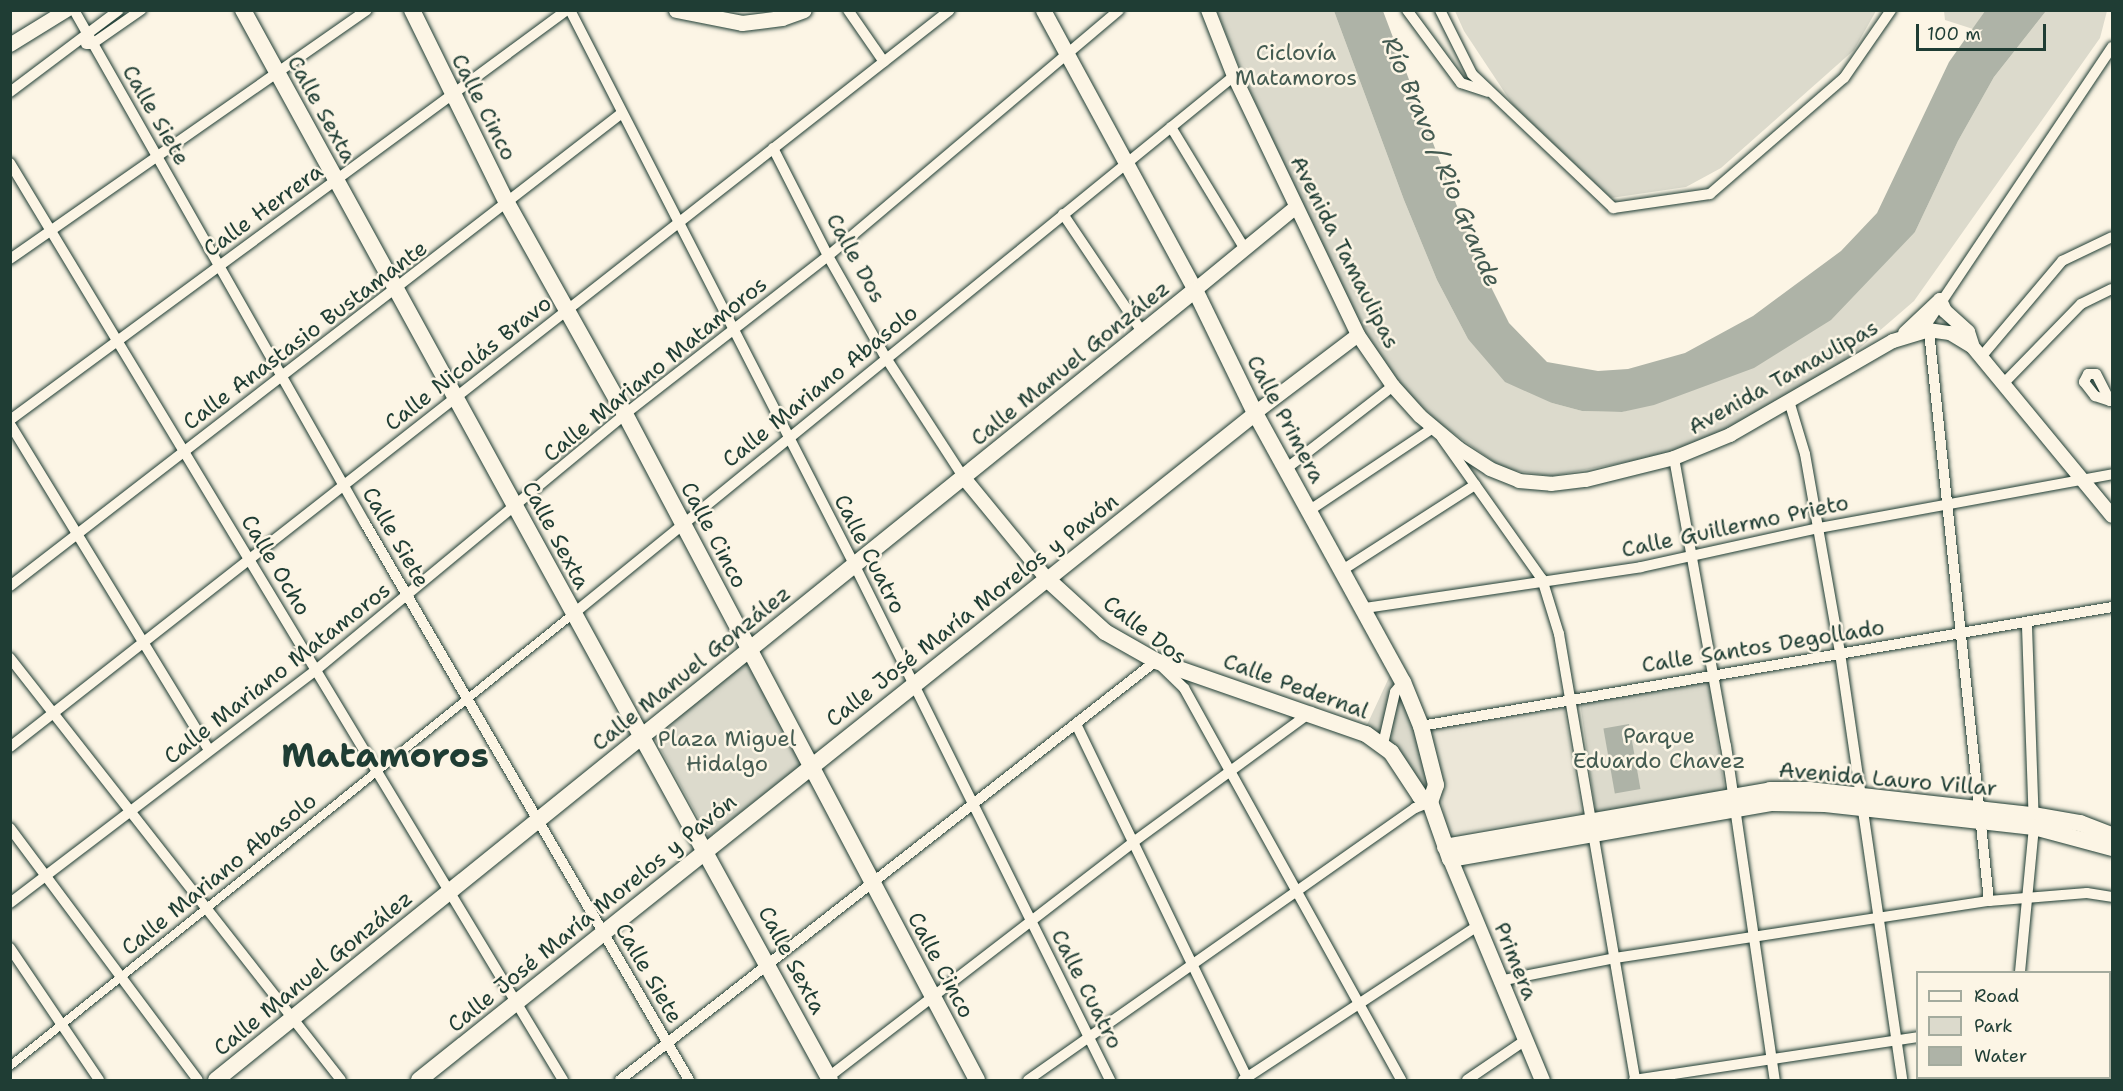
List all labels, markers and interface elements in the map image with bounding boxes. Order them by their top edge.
scale bar [1919,12,2050,50]
text: 100 m [1927,22,1981,46]
water label: Río Bravo / Rio Grande [1375,32,1507,292]
park label: Ciclovía Matamoros [1235,39,1357,90]
street label: Calle Cinco [446,49,522,165]
street label: Calle Sexta [282,51,362,167]
street label: Calle Siete [117,60,195,170]
street label: Avenida Tamaulipas [1285,151,1405,353]
street label: Calle Herrera [198,158,328,262]
street label: Calle Dos [821,209,891,307]
street label: Calle Anastasio Bustamante [178,235,432,435]
street label: Calle Mariano Matamoros [538,271,772,467]
street label: Calle Manuel González [965,275,1175,451]
street label: Calle Nicolás Bravo [379,290,557,436]
street label: Calle Mariano Abasolo [717,299,923,473]
street label: Avenida Tamaulipas [1683,314,1883,440]
street label: Calle Primera [1241,350,1331,488]
street label: Calle Sexta [517,476,595,594]
street label: Calle Cinco [675,477,753,593]
street label: Calle Siete [357,482,435,592]
street label: Calle José María Morelos y Pavón [821,488,1123,732]
street label: Calle Guillermo Prieto [1619,489,1851,563]
street label: Calle Cuatro [829,490,911,618]
street label: Calle Ocho [236,510,316,620]
street label: Calle Mariano Matamoros [159,576,395,770]
street label: Calle Manuel González [586,580,796,756]
street label: Calle Dos [1098,590,1192,670]
street label: Calle Santos Degollado [1640,614,1886,678]
street label: Calle Pedernal [1220,647,1372,725]
park label: Parque Eduardo Chavez [1573,722,1745,774]
park label: Plaza Miguel Hidalgo [658,725,796,776]
district label: Matamoros [281,736,489,776]
street label: Avenida Lauro Villar [1778,756,1998,802]
street label: Calle Mariano Abasolo [116,787,322,961]
street label: Calle José María Morelos y Pavón [442,788,742,1038]
street label: Calle Manuel González [208,885,418,1061]
street label: Calle Sexta [753,901,831,1019]
street label: Calle Cinco [902,907,980,1023]
street label: Calle Siete [610,918,688,1028]
street label: Primera [1489,918,1543,1004]
street label: Calle Cuatro [1046,925,1128,1053]
legend [1916,971,2111,1079]
text: Road [1974,984,2019,1008]
text: Park [1974,1014,2013,1038]
text: Water [1974,1044,2027,1068]

